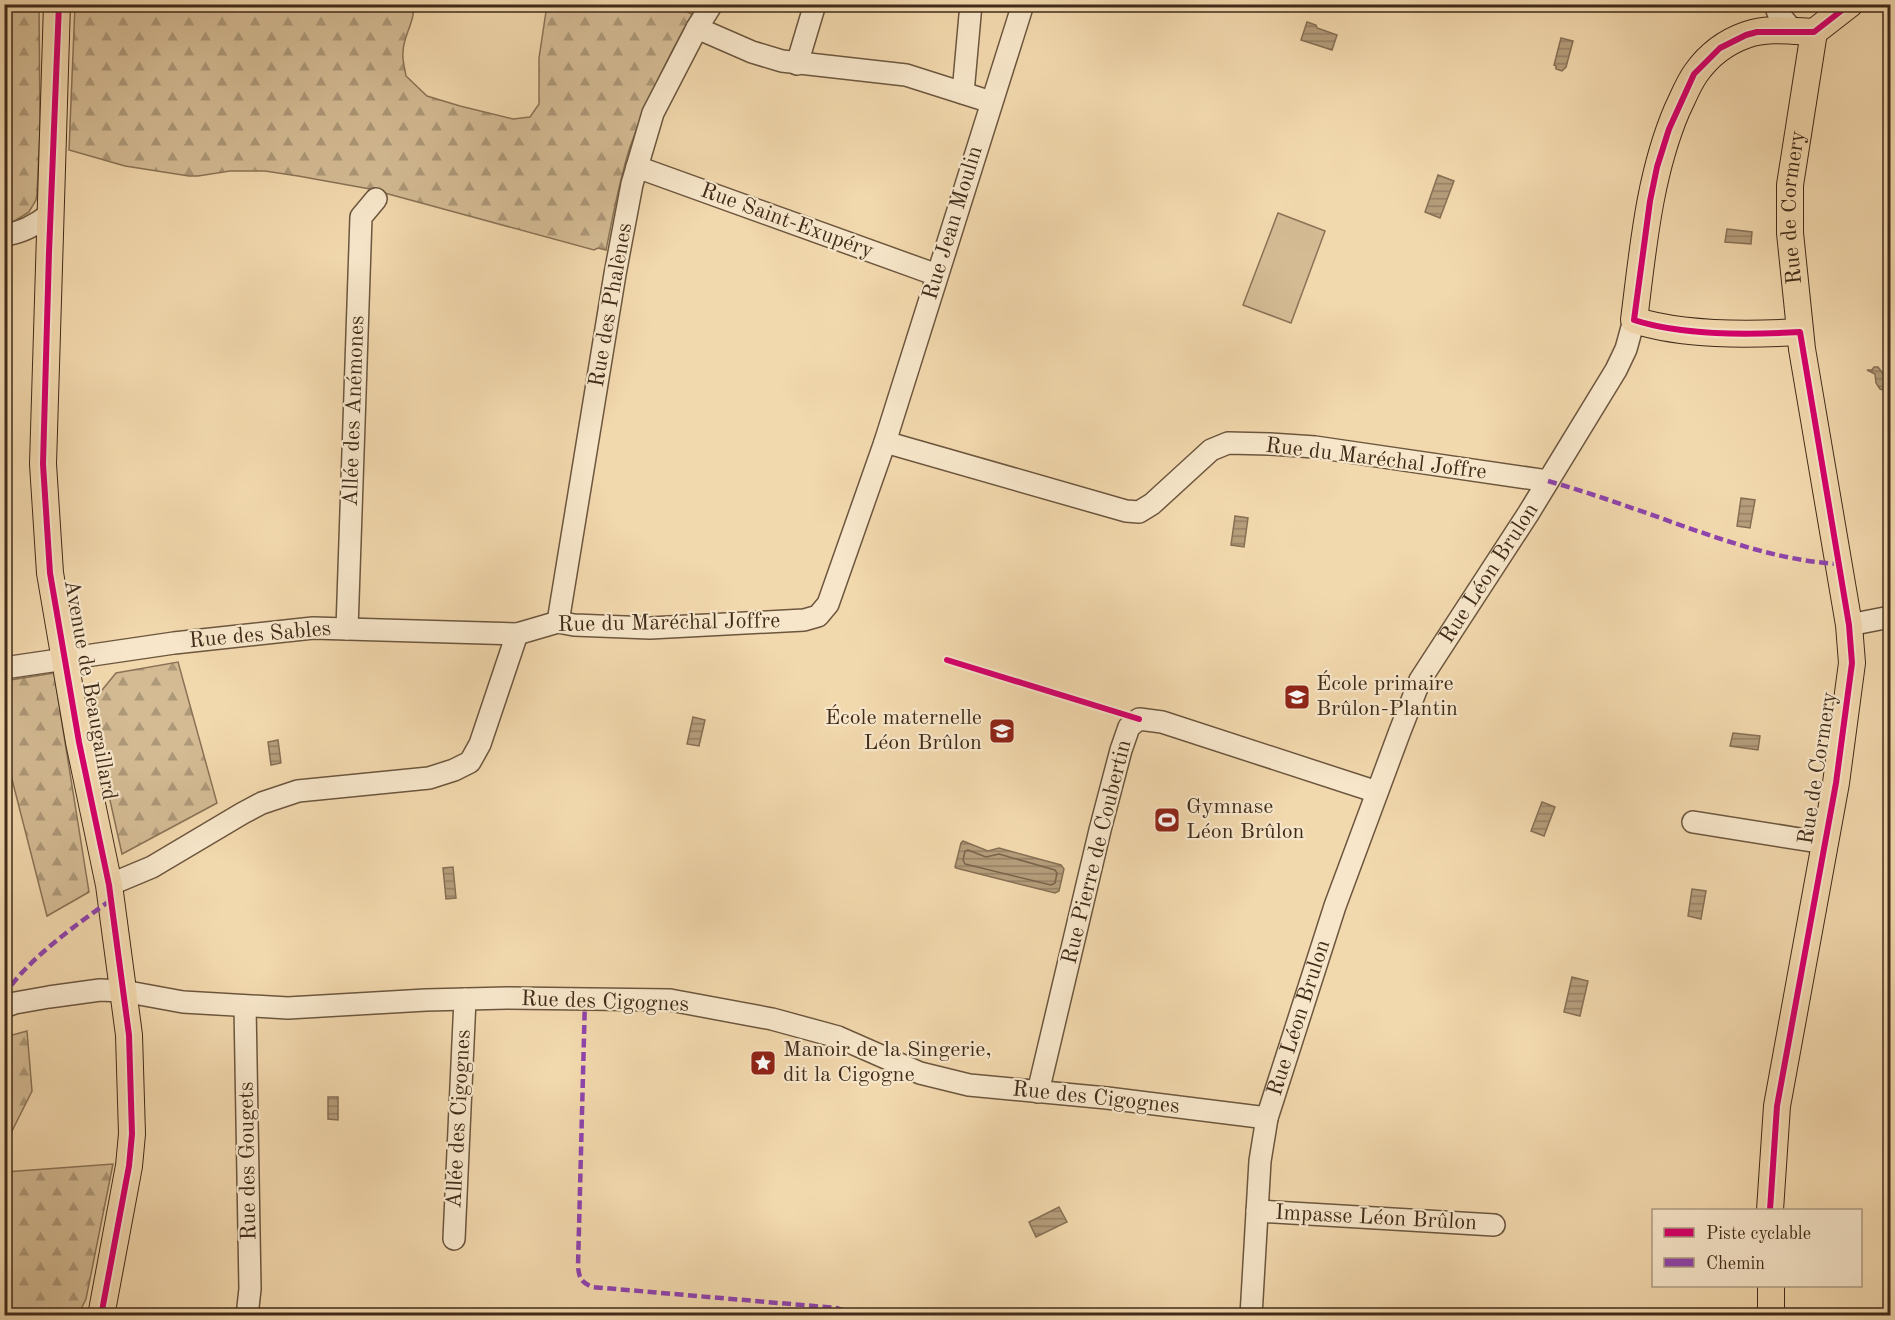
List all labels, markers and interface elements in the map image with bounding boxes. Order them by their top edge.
street label: Rue de Cormery [1779,129,1809,286]
street label: Rue Jean Moulin [919,143,987,303]
street label: Rue Saint-Exupéry [697,179,877,263]
street label: Rue des Phalènes [586,221,636,389]
street label: Allée des Anémones [340,315,368,507]
street label: Rue du Maréchal Joffre [1264,435,1488,483]
street label: Rue Léon Brulon [1436,499,1543,648]
street label: Avenue de Beaugaillard [60,578,120,802]
street label: Rue du Maréchal Joffre [558,610,780,636]
street label: Rue des Sables [188,618,332,652]
place label: École primaire Brûlon-Plantin [1316,670,1458,720]
school or university icon: École primaire Brûlon-Plantin [1282,682,1312,712]
street label: Rue de Cormery [1795,690,1841,846]
place label: École maternelle Léon Brûlon [825,704,982,754]
school or university icon: École maternelle Léon Brûlon [987,716,1017,746]
street label: Rue Pierre de Coubertin [1058,738,1136,966]
place label: Gymnase Léon Brûlon [1186,796,1305,843]
sports icon: Gymnase Léon Brûlon [1152,805,1182,835]
street label: Rue Léon Brulon [1264,937,1334,1099]
street label: Rue des Cigognes [521,988,689,1016]
street label: Allée des Cigognes [443,1029,475,1209]
place label: Manoir de la Singerie, dit la Cigogne [783,1039,992,1086]
place icon: Manoir de la Singerie, dit la Cigogne [748,1048,778,1078]
street label: Rue des Cigognes [1011,1078,1181,1118]
street label: Rue des Gougets [236,1081,260,1241]
street label: Impasse Léon Brûlon [1274,1202,1478,1234]
legend [1652,1209,1862,1287]
text: Piste cyclable [1706,1225,1811,1243]
text: Chemin [1706,1255,1765,1273]

